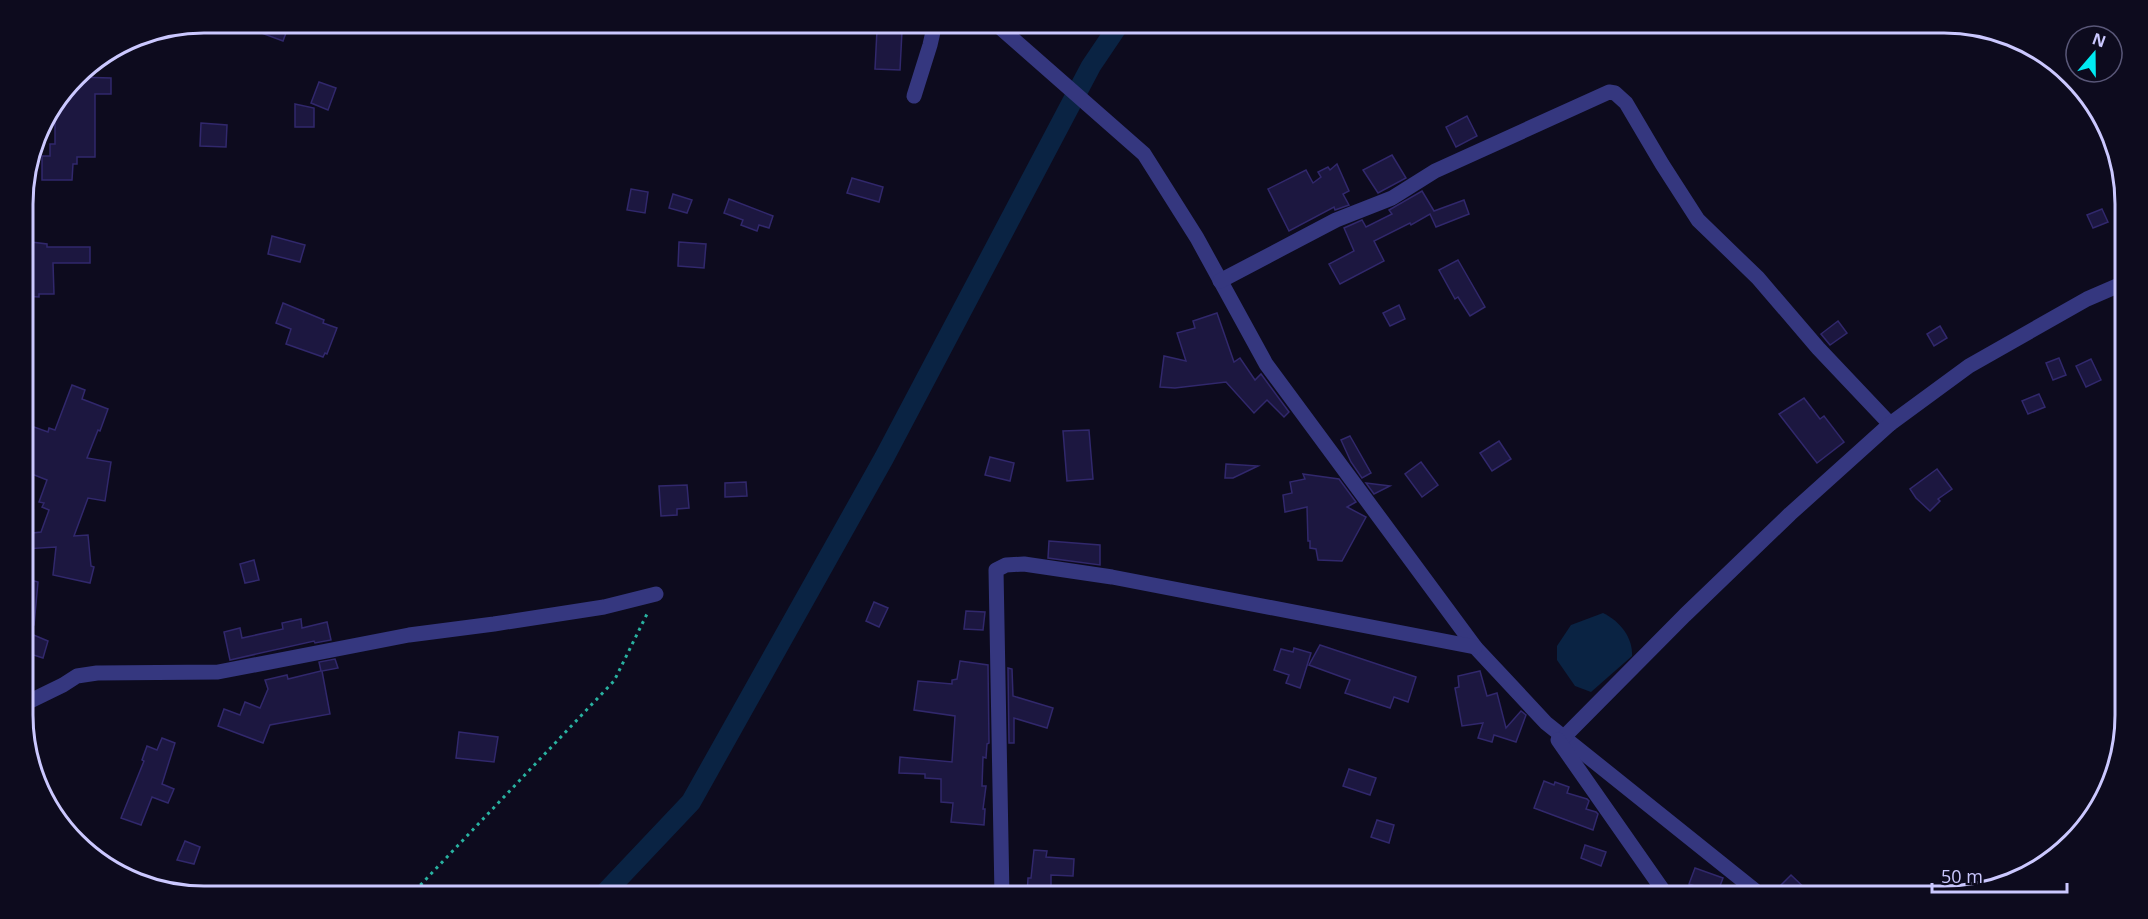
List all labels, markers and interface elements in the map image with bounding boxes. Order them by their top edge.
north arrow [2064,24,2124,84]
text: N [2089,27,2109,52]
scale bar [1932,856,2067,894]
text: 50 m [1941,864,1983,888]

